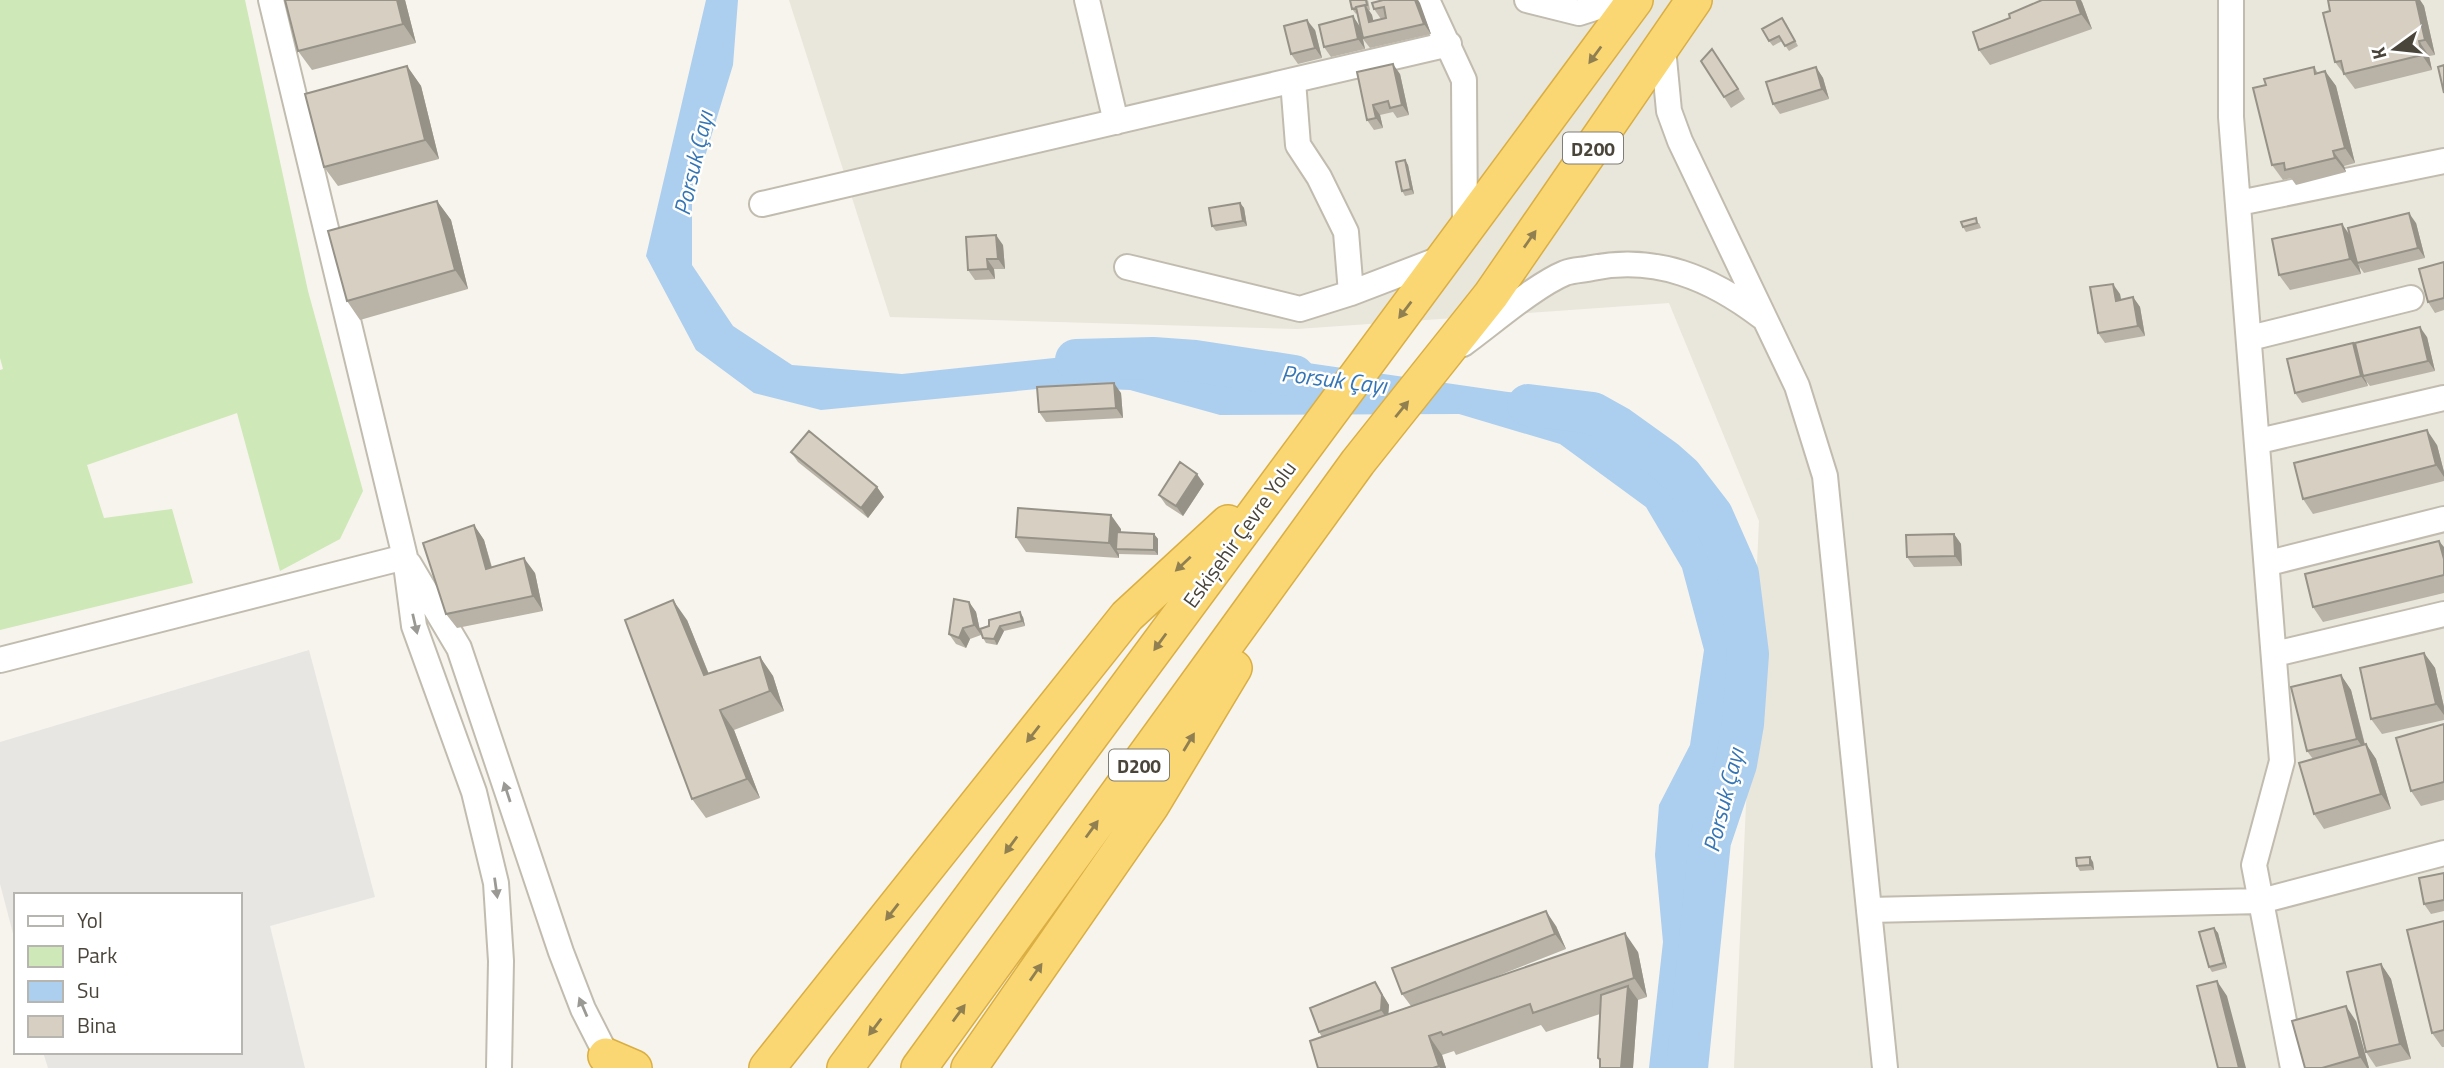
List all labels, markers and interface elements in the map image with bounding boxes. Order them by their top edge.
north arrow [2360,14,2430,84]
text: K [2363,44,2394,63]
one-way arrow [1588,46,1602,64]
water label: Porsuk Çayı [664,106,722,219]
road number: D200 [1563,132,1623,164]
one-way arrow [1523,230,1537,248]
one-way arrow [1398,301,1413,319]
water label: Porsuk Çayı [1279,355,1390,403]
one-way arrow [1394,400,1409,418]
street label: Eskişehir Çevre Yolu [1175,454,1303,614]
one-way arrow [1174,556,1192,572]
one-way arrow [409,614,420,636]
one-way arrow [1153,632,1167,651]
one-way arrow [1026,725,1041,743]
one-way arrow [1183,732,1196,751]
water label: Porsuk Çayı [1693,743,1753,856]
road number: D200 [1109,750,1169,780]
one-way arrow [502,781,512,802]
one-way arrow [1085,820,1100,838]
one-way arrow [1003,835,1018,853]
one-way arrow [491,877,502,899]
legend [14,893,242,1054]
one-way arrow [884,903,899,921]
text: Yol [77,904,103,936]
text: Park [77,939,117,971]
one-way arrow [1029,963,1043,981]
text: Su [77,974,100,1006]
one-way arrow [577,996,588,1017]
one-way arrow [952,1004,966,1022]
text: Bina [77,1009,117,1041]
one-way arrow [868,1018,883,1036]

